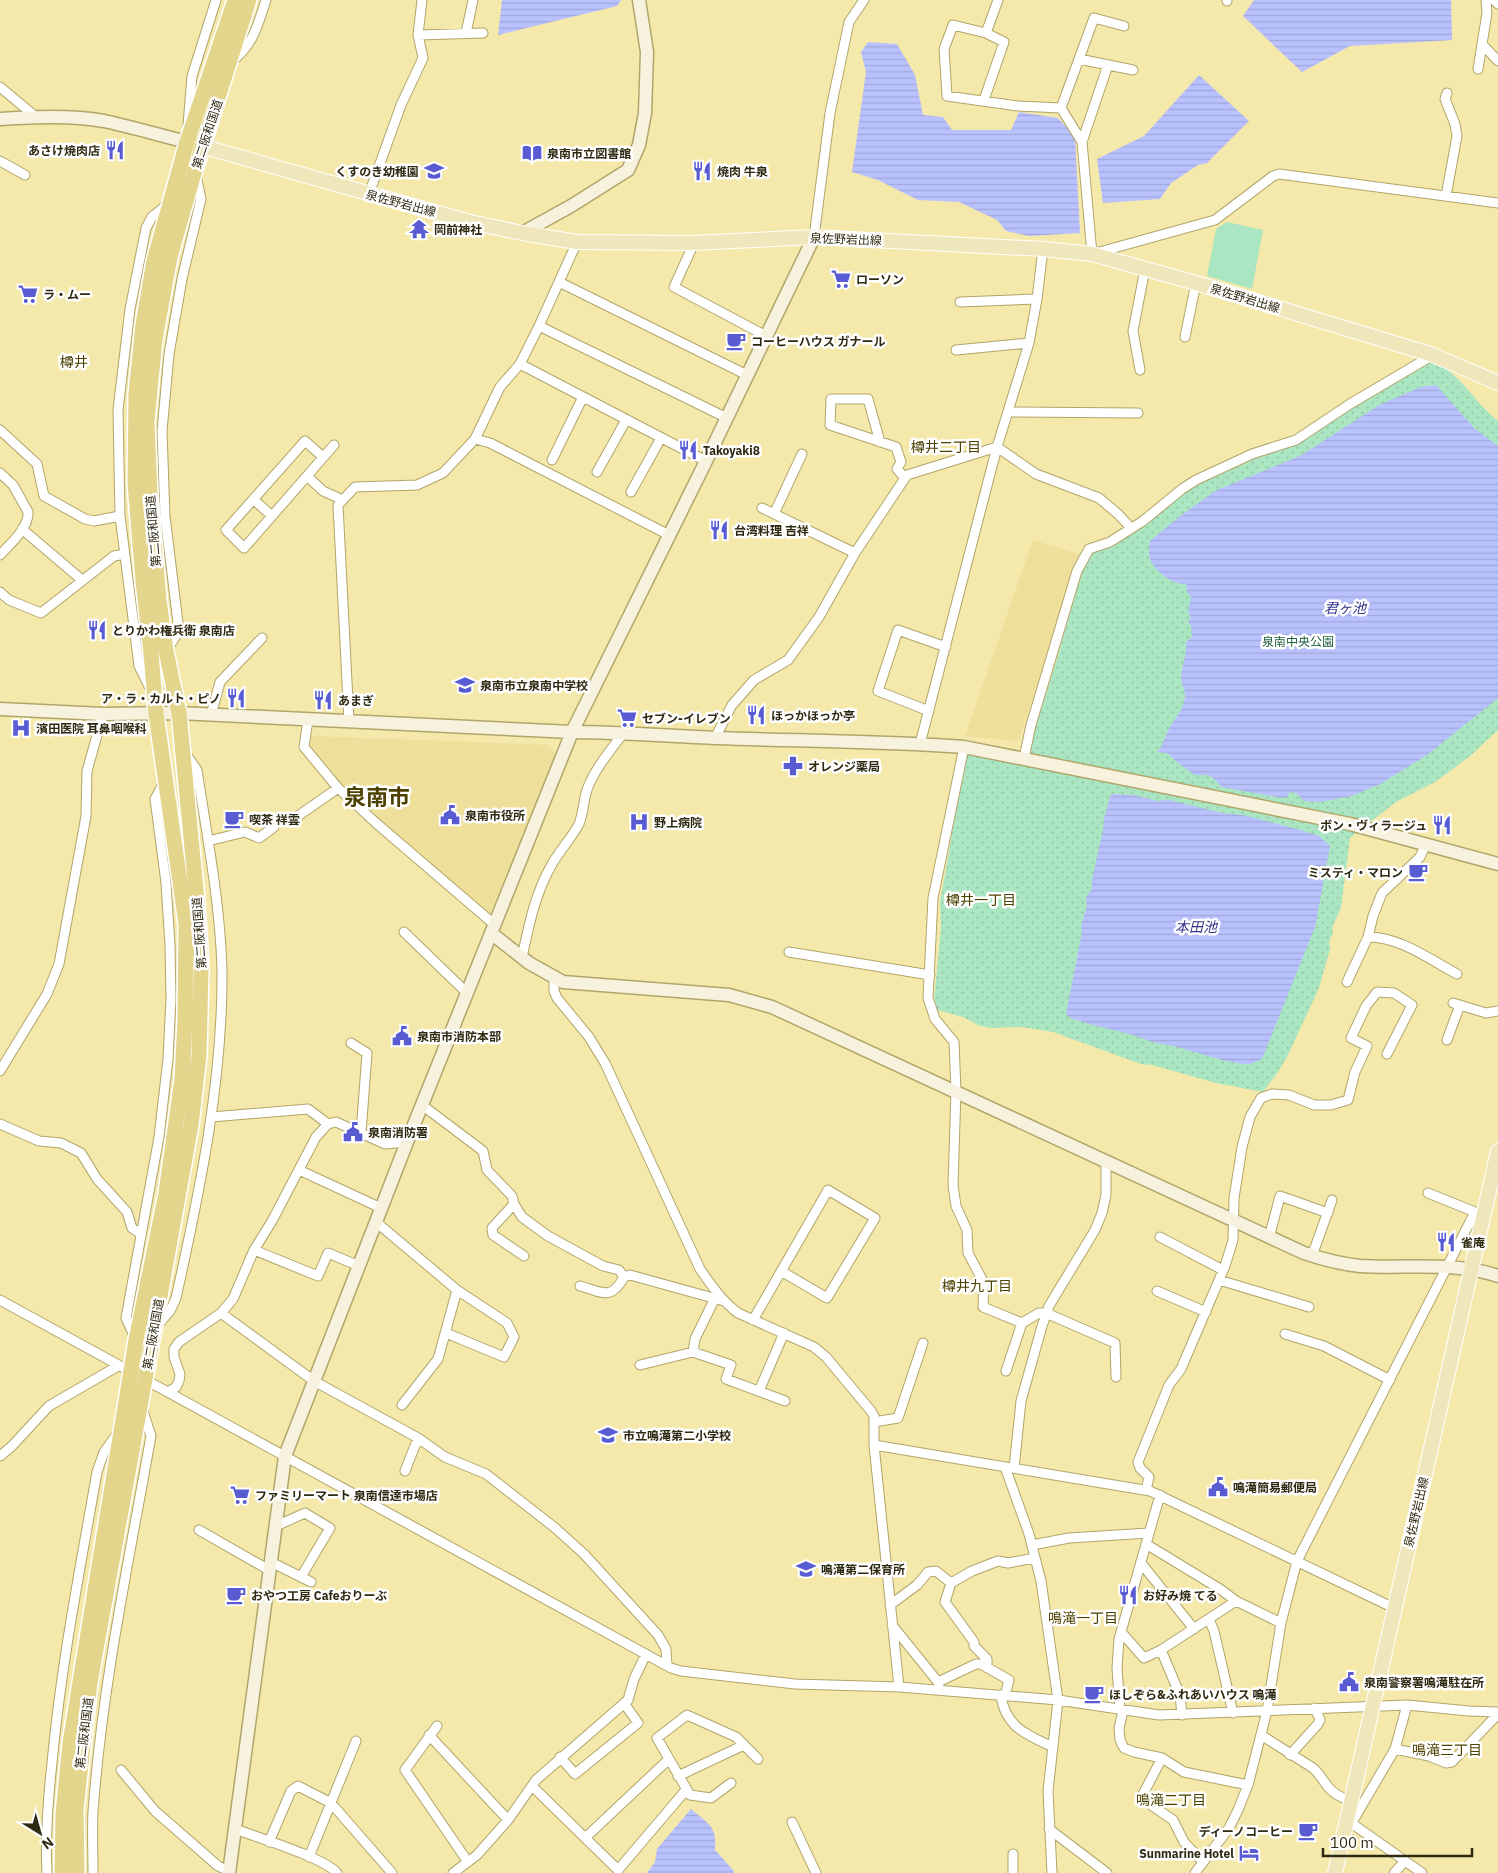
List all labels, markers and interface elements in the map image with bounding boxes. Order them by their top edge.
street label: 第二阪和国道 [189,97,225,171]
restaurant icon: あさけ焼肉店 [104,139,126,161]
library icon: 泉南市立図書館 [521,142,543,164]
place label: あさけ焼肉店 [28,143,100,158]
place label: 泉南市立図書館 [547,146,631,161]
school or university icon: くすのき幼稚園 [423,160,445,182]
restaurant icon: 焼肉 牛泉 [691,160,713,182]
place label: くすのき幼稚園 [335,164,419,179]
place label: 焼肉 牛泉 [717,164,768,179]
street label: 泉佐野岩出線 [364,186,438,220]
temple icon: 岡前神社 [408,218,430,240]
place label: 岡前神社 [434,222,482,237]
street label: 泉佐野岩出線 [810,230,882,248]
supermarket icon: ローソン [830,268,852,290]
place label: ローソン [856,272,904,287]
street label: 泉佐野岩出線 [1208,280,1282,316]
supermarket icon: ラ・ムー [17,283,39,305]
place label: ラ・ムー [43,287,91,302]
cafe icon: コーヒーハウス ガナール [725,330,747,352]
place label: コーヒーハウス ガナール [751,334,886,349]
district label: 樽井 [60,353,88,371]
district label: 樽井二丁目 [911,438,981,456]
restaurant icon: Takoyaki8 [677,439,699,461]
place label: Takoyaki8 [703,443,760,458]
street label: 第二阪和国道 [142,494,164,568]
restaurant icon: 台湾料理 吉祥 [708,519,730,541]
place label: 台湾料理 吉祥 [734,523,809,538]
water label: 君ヶ池 [1324,599,1368,617]
restaurant icon: とりかわ権兵衛 泉南店 [86,619,108,641]
place label: とりかわ権兵衛 泉南店 [112,623,235,638]
park label: 泉南中央公園 [1262,634,1334,649]
school or university icon: 泉南市立泉南中学校 [454,674,476,696]
place label: 泉南市立泉南中学校 [480,678,588,693]
restaurant icon: ア・ラ・カルト・ピノ [225,687,247,709]
restaurant icon: あまぎ [312,689,334,711]
place label: ア・ラ・カルト・ピノ [101,691,221,706]
place label: あまぎ [338,693,374,708]
restaurant icon: ほっかほっか亭 [745,704,767,726]
supermarket icon: セブン-イレブン [616,707,638,729]
place label: ほっかほっか亭 [771,708,855,723]
place label: セブン-イレブン [642,711,731,726]
hospital icon: 濱田医院 耳鼻咽喉科 [10,717,32,739]
place label: 濱田医院 耳鼻咽喉科 [36,721,147,736]
pharmacy icon: オレンジ薬局 [782,755,804,777]
place label: オレンジ薬局 [808,759,880,774]
district label: 泉南市 [344,782,410,811]
public building icon: 泉南市役所 [439,804,461,826]
cafe icon: 喫茶 祥雲 [223,808,245,830]
place label: 泉南市役所 [465,808,525,823]
hospital icon: 野上病院 [628,811,650,833]
place label: 喫茶 祥雲 [249,812,300,827]
restaurant icon: ボン・ヴィラージュ [1431,814,1453,836]
place label: 野上病院 [654,815,702,830]
place label: ボン・ヴィラージュ [1320,818,1427,833]
cafe icon: ミスティ・マロン [1407,861,1429,883]
place label: ミスティ・マロン [1308,865,1403,880]
district label: 樽井一丁目 [946,891,1016,909]
street label: 第二阪和国道 [189,897,209,969]
water label: 本田池 [1175,918,1219,936]
public building icon: 泉南市消防本部 [391,1025,413,1047]
place label: 泉南市消防本部 [417,1029,501,1044]
public building icon: 泉南消防署 [342,1121,364,1143]
place label: 泉南消防署 [368,1125,428,1140]
restaurant icon: 雀庵 [1435,1231,1457,1253]
place label: 雀庵 [1461,1235,1485,1250]
district label: 樽井九丁目 [942,1277,1012,1295]
street label: 第二阪和国道 [139,1297,167,1371]
school or university icon: 市立鳴滝第二小学校 [597,1424,619,1446]
place label: 市立鳴滝第二小学校 [623,1428,731,1443]
street label: 泉佐野岩出線 [1401,1475,1431,1549]
public building icon: 鳴滝簡易郵便局 [1207,1476,1229,1498]
place label: 鳴滝簡易郵便局 [1233,1480,1317,1495]
supermarket icon: ファミリーマート 泉南信達市場店 [229,1484,251,1506]
place label: ファミリーマート 泉南信達市場店 [255,1488,438,1503]
school or university icon: 鳴滝第二保育所 [795,1558,817,1580]
place label: 鳴滝第二保育所 [821,1562,905,1577]
cafe icon: おやつ工房 Cafeおりーぶ [225,1584,247,1606]
restaurant icon: お好み焼 てる [1117,1584,1139,1606]
place label: おやつ工房 Cafeおりーぶ [251,1588,387,1603]
place label: お好み焼 てる [1143,1588,1218,1603]
district label: 鳴滝一丁目 [1048,1609,1118,1627]
public building icon: 泉南警察署鳴滝駐在所 [1338,1671,1360,1693]
place label: 泉南警察署鳴滝駐在所 [1364,1675,1484,1690]
cafe icon: ほしぞら&ふれあいハウス 鳴滝 [1083,1683,1105,1705]
place label: ほしぞら&ふれあいハウス 鳴滝 [1109,1687,1277,1702]
street label: 第二阪和国道 [72,1696,96,1770]
district label: 鳴滝三丁目 [1412,1741,1482,1759]
district label: 鳴滝二丁目 [1136,1791,1206,1809]
north arrow [15,1808,65,1858]
cafe icon: ディーノコーヒー [1297,1820,1319,1842]
place label: ディーノコーヒー [1199,1824,1293,1839]
scale bar [1323,1826,1472,1858]
text: N [38,1833,57,1854]
text: 100 m [1330,1833,1374,1852]
hotel icon: Sunmarine Hotel [1238,1842,1260,1864]
place label: Sunmarine Hotel [1139,1846,1234,1861]

